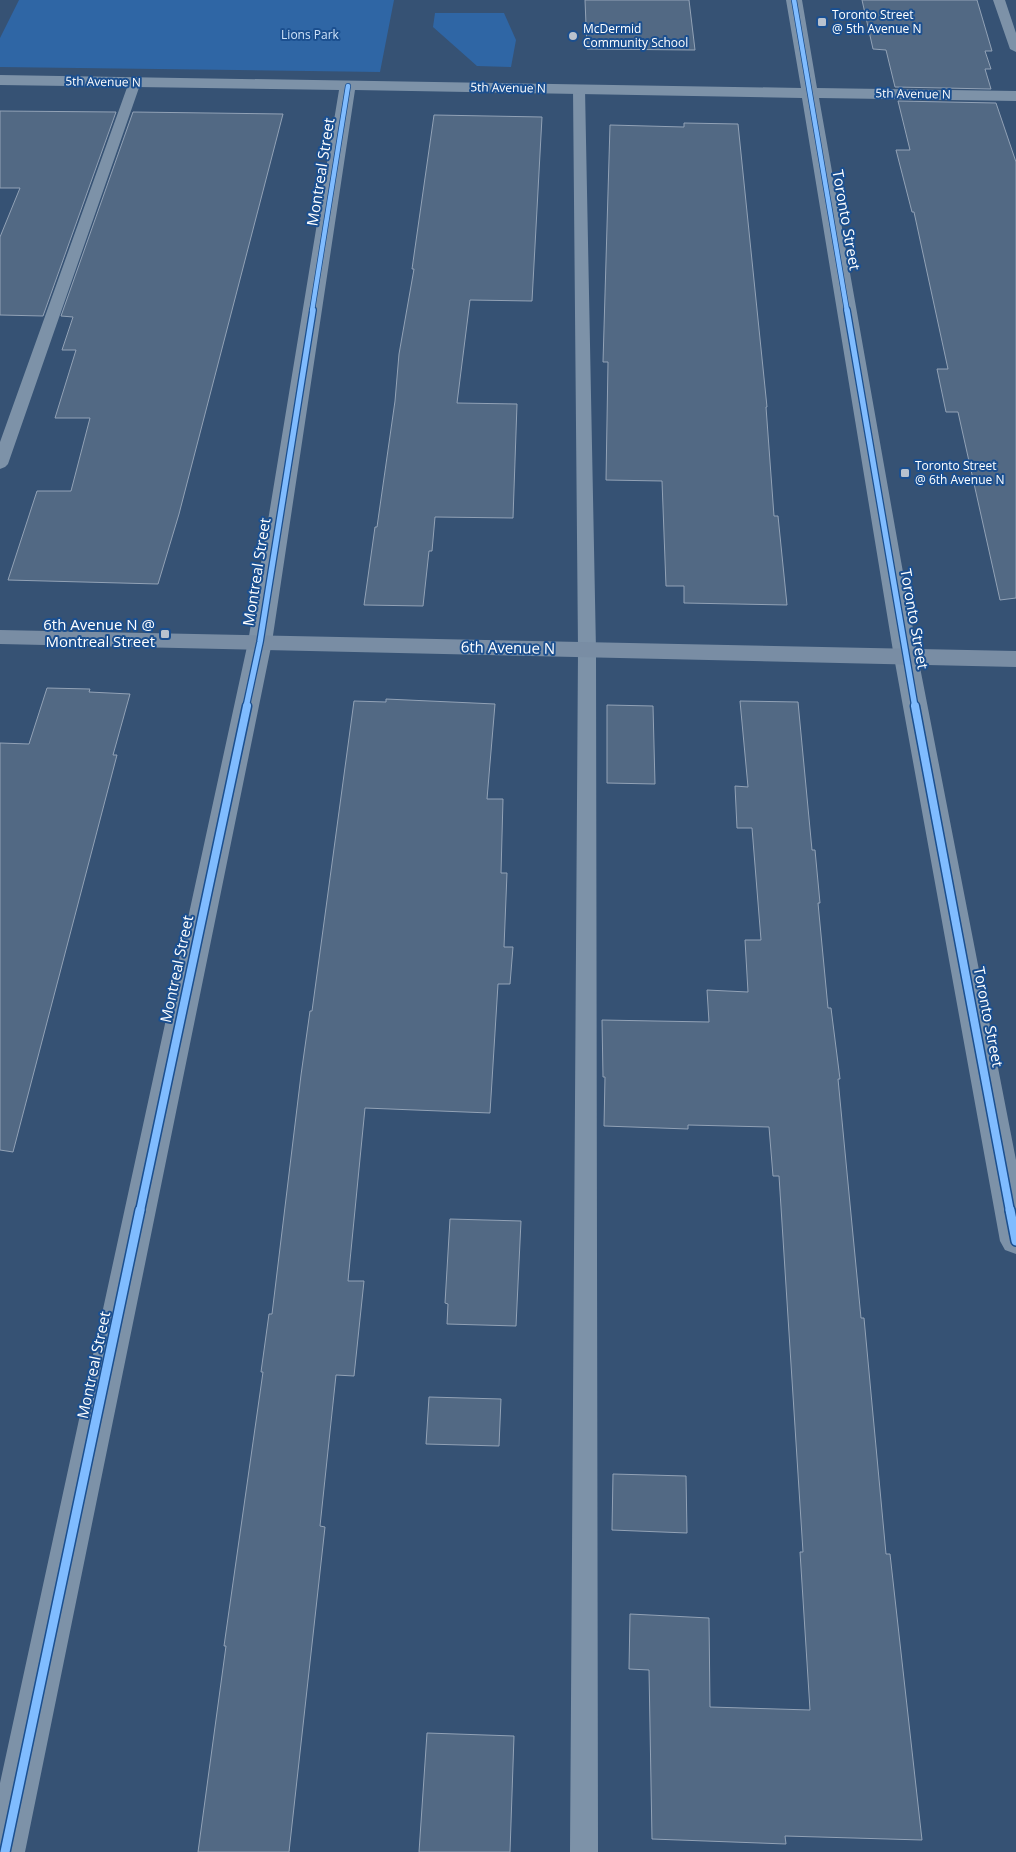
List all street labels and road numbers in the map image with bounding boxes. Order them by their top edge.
street label: 5th Avenue N [65,72,141,91]
street label: 5th Avenue N [470,78,546,97]
street label: 5th Avenue N [875,84,951,103]
street label: Montreal Street [302,116,338,227]
street label: Toronto Street [828,168,866,272]
street label: Montreal Street [238,516,274,627]
street label: Toronto Street [896,567,934,671]
street label: 6th Avenue N [461,636,555,658]
street label: Montreal Street [155,913,197,1024]
street label: Toronto Street [969,965,1009,1069]
street label: Montreal Street [72,1309,114,1420]

